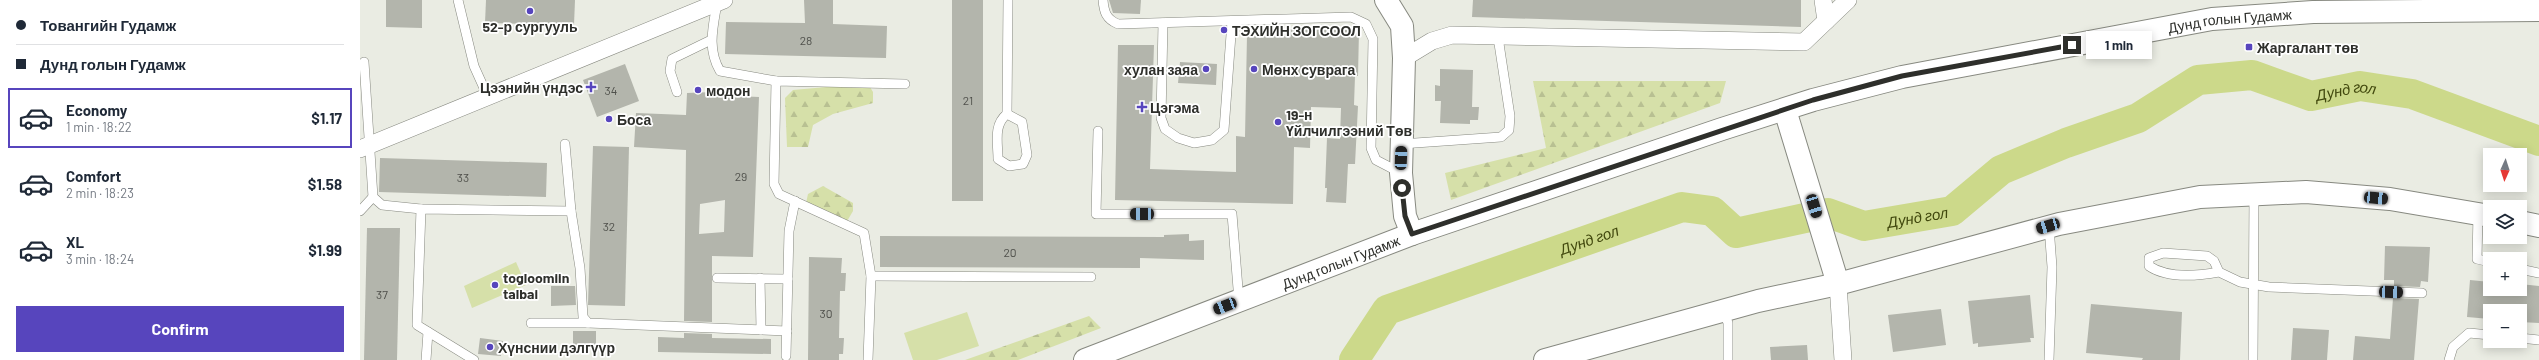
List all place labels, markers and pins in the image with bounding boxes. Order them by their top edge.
marker: 52-р сургууль [525,6,535,16]
place label: 52-р сургууль [482,18,578,35]
place label: ТЭХИЙН ЗОГСООЛ [1232,22,1361,39]
marker: ТЭХИЙН ЗОГСООЛ [1219,25,1229,35]
place label: Жаргалант төв [2256,39,2359,56]
marker: Жаргалант төв [2244,42,2254,52]
place label: хулан заяа [1124,61,1198,78]
place label: Мөнх суврага [1262,61,1356,78]
marker: хулан заяа [1201,64,1211,74]
marker: Мөнх суврага [1249,64,1259,74]
place label: Цээнийн үндэс [480,79,583,96]
marker: Цээнийн үндэс [586,82,596,92]
place label: модон [706,82,750,99]
marker: модон [693,85,703,95]
place label: Цэгэма [1150,99,1200,116]
marker: Цэгэма [1137,102,1147,112]
place label: 19-н Үйлчилгээний Төв [1286,106,1412,139]
place label: Боса [617,111,651,128]
marker: Боса [604,114,614,124]
marker: 19-н Үйлчилгээний Төв [1273,117,1283,127]
place label: togloomiin talbai [503,269,569,302]
marker: togloomiin talbai [490,280,500,290]
place label: Хүнснии дэлгүүр [498,339,615,356]
marker: Хүнснии дэлгүүр [485,342,495,352]

